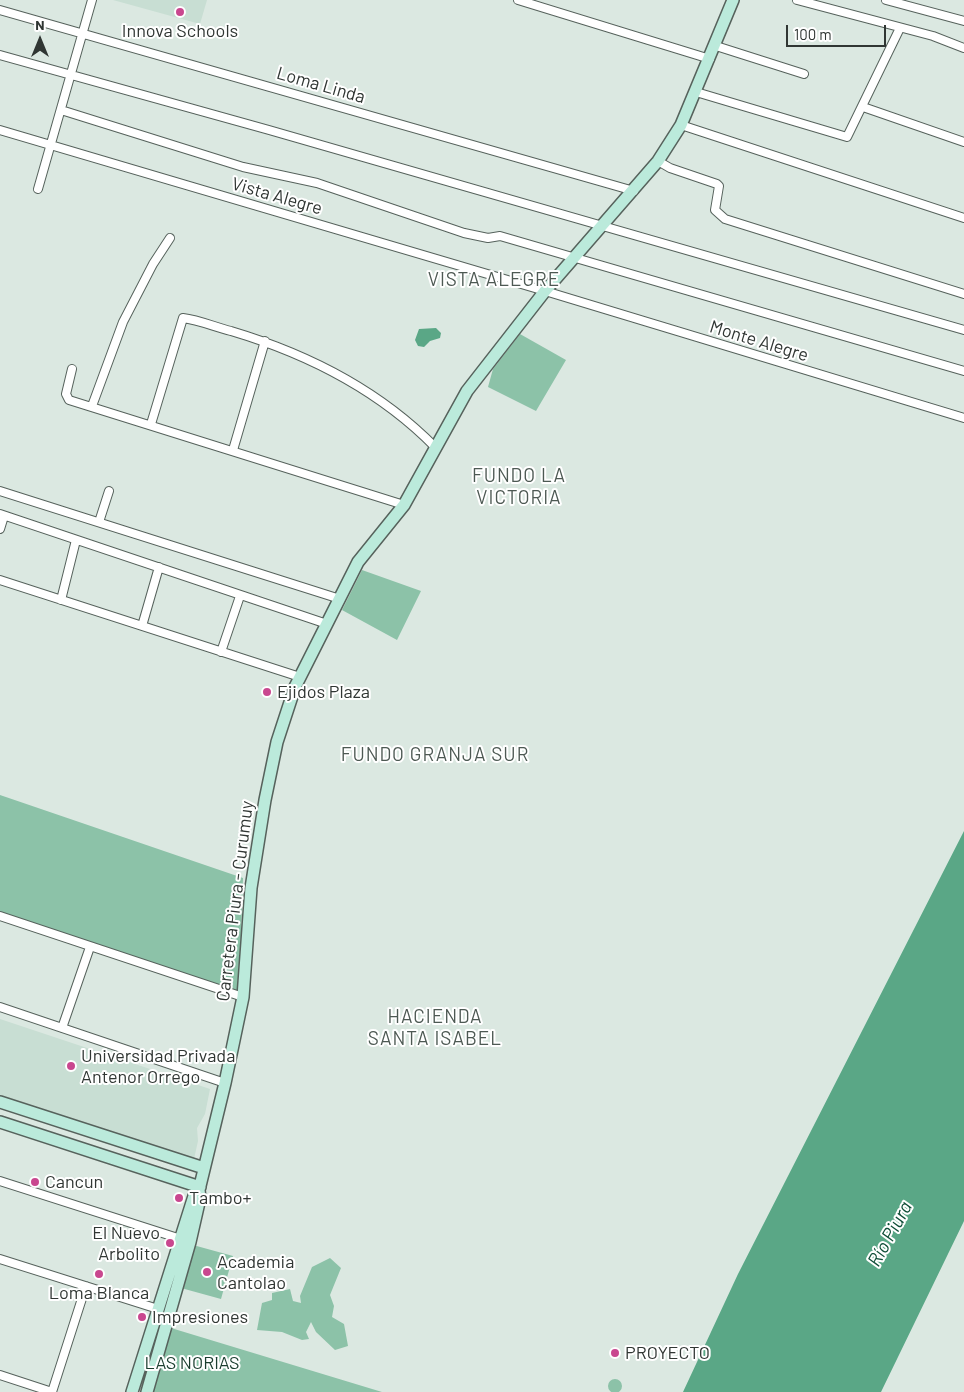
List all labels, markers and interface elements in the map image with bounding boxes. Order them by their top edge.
marker: Innova Schools [174,6,186,18]
north arrow [15,15,65,65]
scale bar [789,15,889,47]
text: N [35,16,45,33]
place label: Innova Schools [122,20,238,42]
text: 100 m [794,25,832,43]
street label: Loma Linda [274,62,368,108]
street label: Vista Alegre [229,173,325,219]
district label: VISTA ALEGRE [426,269,562,291]
street label: Monte Alegre [707,316,811,366]
district label: FUNDO LA VICTORIA [471,465,567,509]
place label: Ejidos Plaza [277,681,370,703]
marker: Ejidos Plaza [261,686,273,698]
district label: FUNDO GRANJA SUR [339,744,531,766]
street label: Carretera Piura - Curumuy [212,799,258,1003]
district label: HACIENDA SANTA ISABEL [366,1006,504,1050]
place label: Universidad Privada Antenor Orrego [81,1045,235,1088]
marker: Universidad Privada Antenor Orrego [65,1060,77,1072]
place label: Cancun [45,1171,103,1193]
marker: Cancun [29,1176,41,1188]
place label: Tambo+ [189,1187,252,1209]
marker: Tambo+ [173,1192,185,1204]
water label: Río Piura [863,1197,917,1271]
place label: El Nuevo Arbolito [92,1222,160,1264]
marker: El Nuevo Arbolito [164,1237,176,1249]
place label: Academia Cantolao [217,1251,294,1294]
marker: Academia Cantolao [201,1266,213,1278]
marker: Loma Blanca [93,1268,105,1280]
place label: Loma Blanca [49,1282,149,1304]
place label: Impresiones [152,1306,248,1328]
marker: Impresiones [136,1311,148,1323]
place label: PROYECTO [625,1342,710,1364]
marker: PROYECTO [609,1347,621,1359]
park label: LAS NORIAS [144,1352,240,1374]

